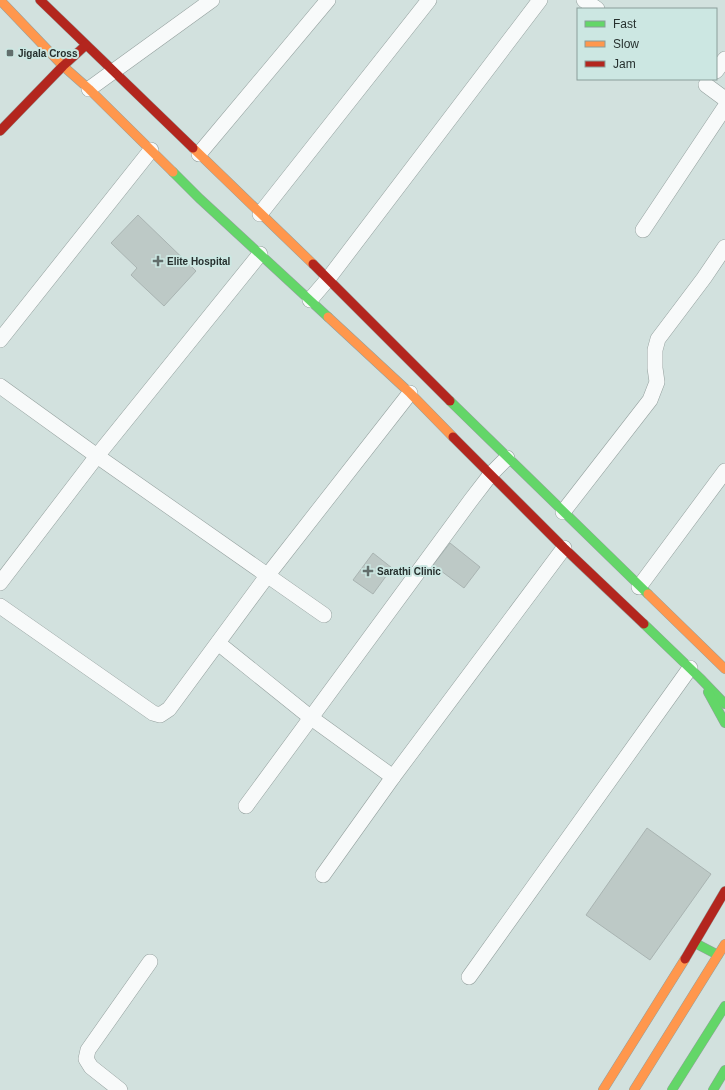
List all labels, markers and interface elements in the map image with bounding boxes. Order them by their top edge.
legend [577,8,717,80]
text: Fast [613,17,637,31]
text: Slow [613,37,639,51]
marker: Jigala Cross [5,48,15,58]
place label: Jigala Cross [18,48,78,59]
text: Jam [613,57,636,71]
marker: Elite Hospital [152,255,164,267]
place label: Elite Hospital [167,256,231,267]
marker: Sarathi Clinic [362,565,374,577]
place label: Sarathi Clinic [377,566,441,577]

